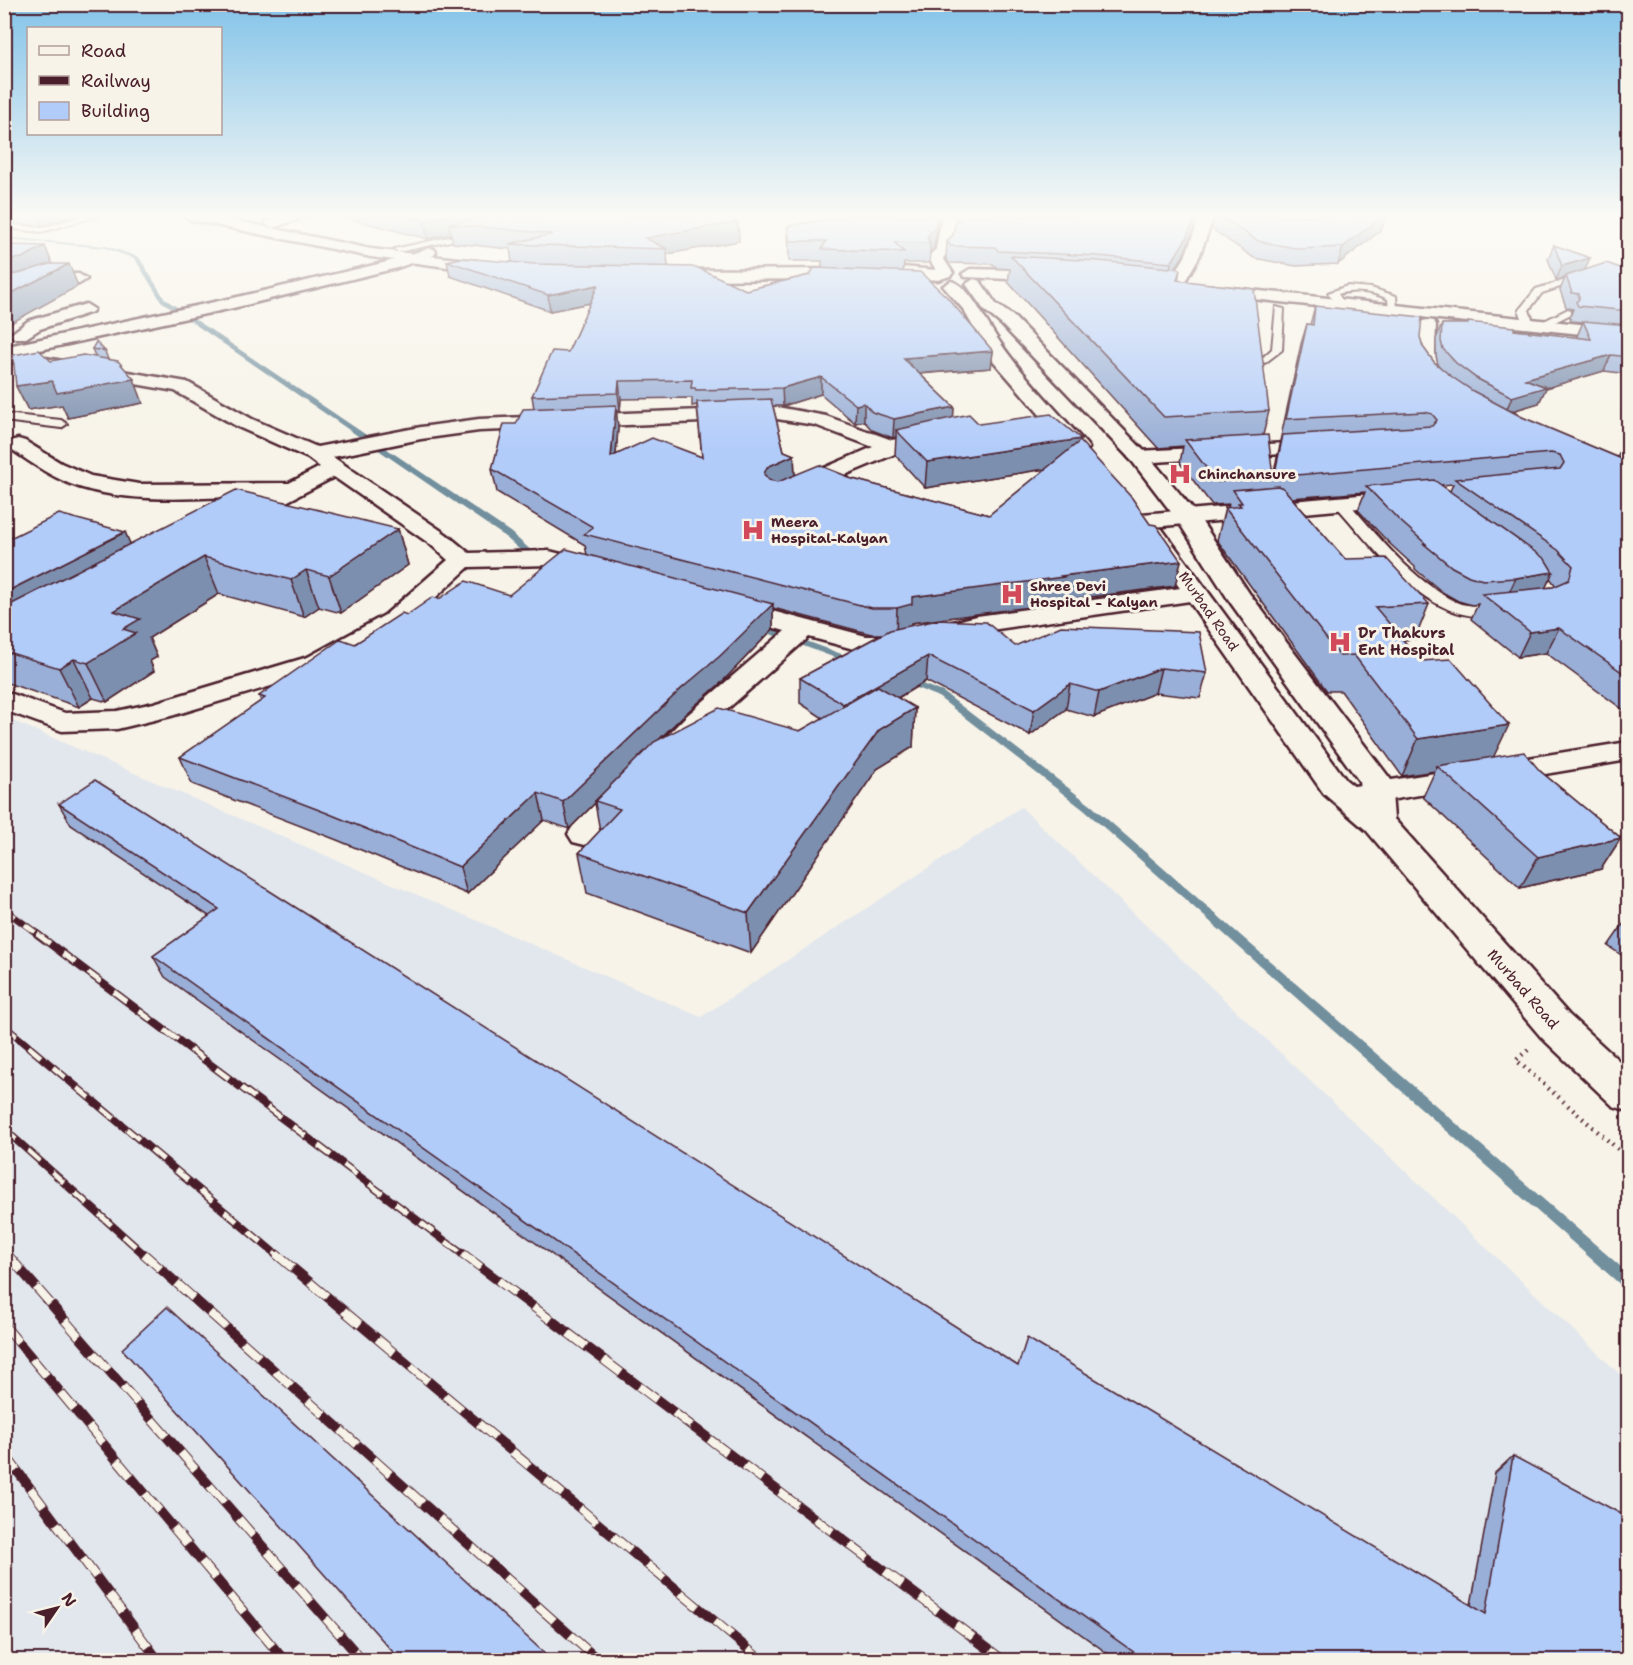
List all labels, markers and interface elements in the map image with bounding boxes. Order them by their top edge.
legend [27,27,222,135]
text: Road [81,39,126,63]
text: Railway [81,69,151,93]
text: Building [81,99,150,123]
hospital icon: Chinchansure [1167,461,1193,487]
place label: Chinchansure [1198,465,1296,483]
place label: Meera Hospital-Kalyan [771,513,888,547]
hospital icon: Meera Hospital-Kalyan [740,517,766,543]
street label: Murbad Road [1175,568,1243,654]
place label: Shree Devi Hospital - Kalyan [1030,577,1158,611]
hospital icon: Shree Devi Hospital - Kalyan [999,581,1025,607]
place label: Dr Thakurs Ent Hospital [1358,623,1454,660]
hospital icon: Dr Thakurs Ent Hospital [1327,629,1353,655]
street label: Murbad Road [1483,945,1564,1034]
north arrow [27,1578,87,1638]
text: N [57,1588,81,1611]

